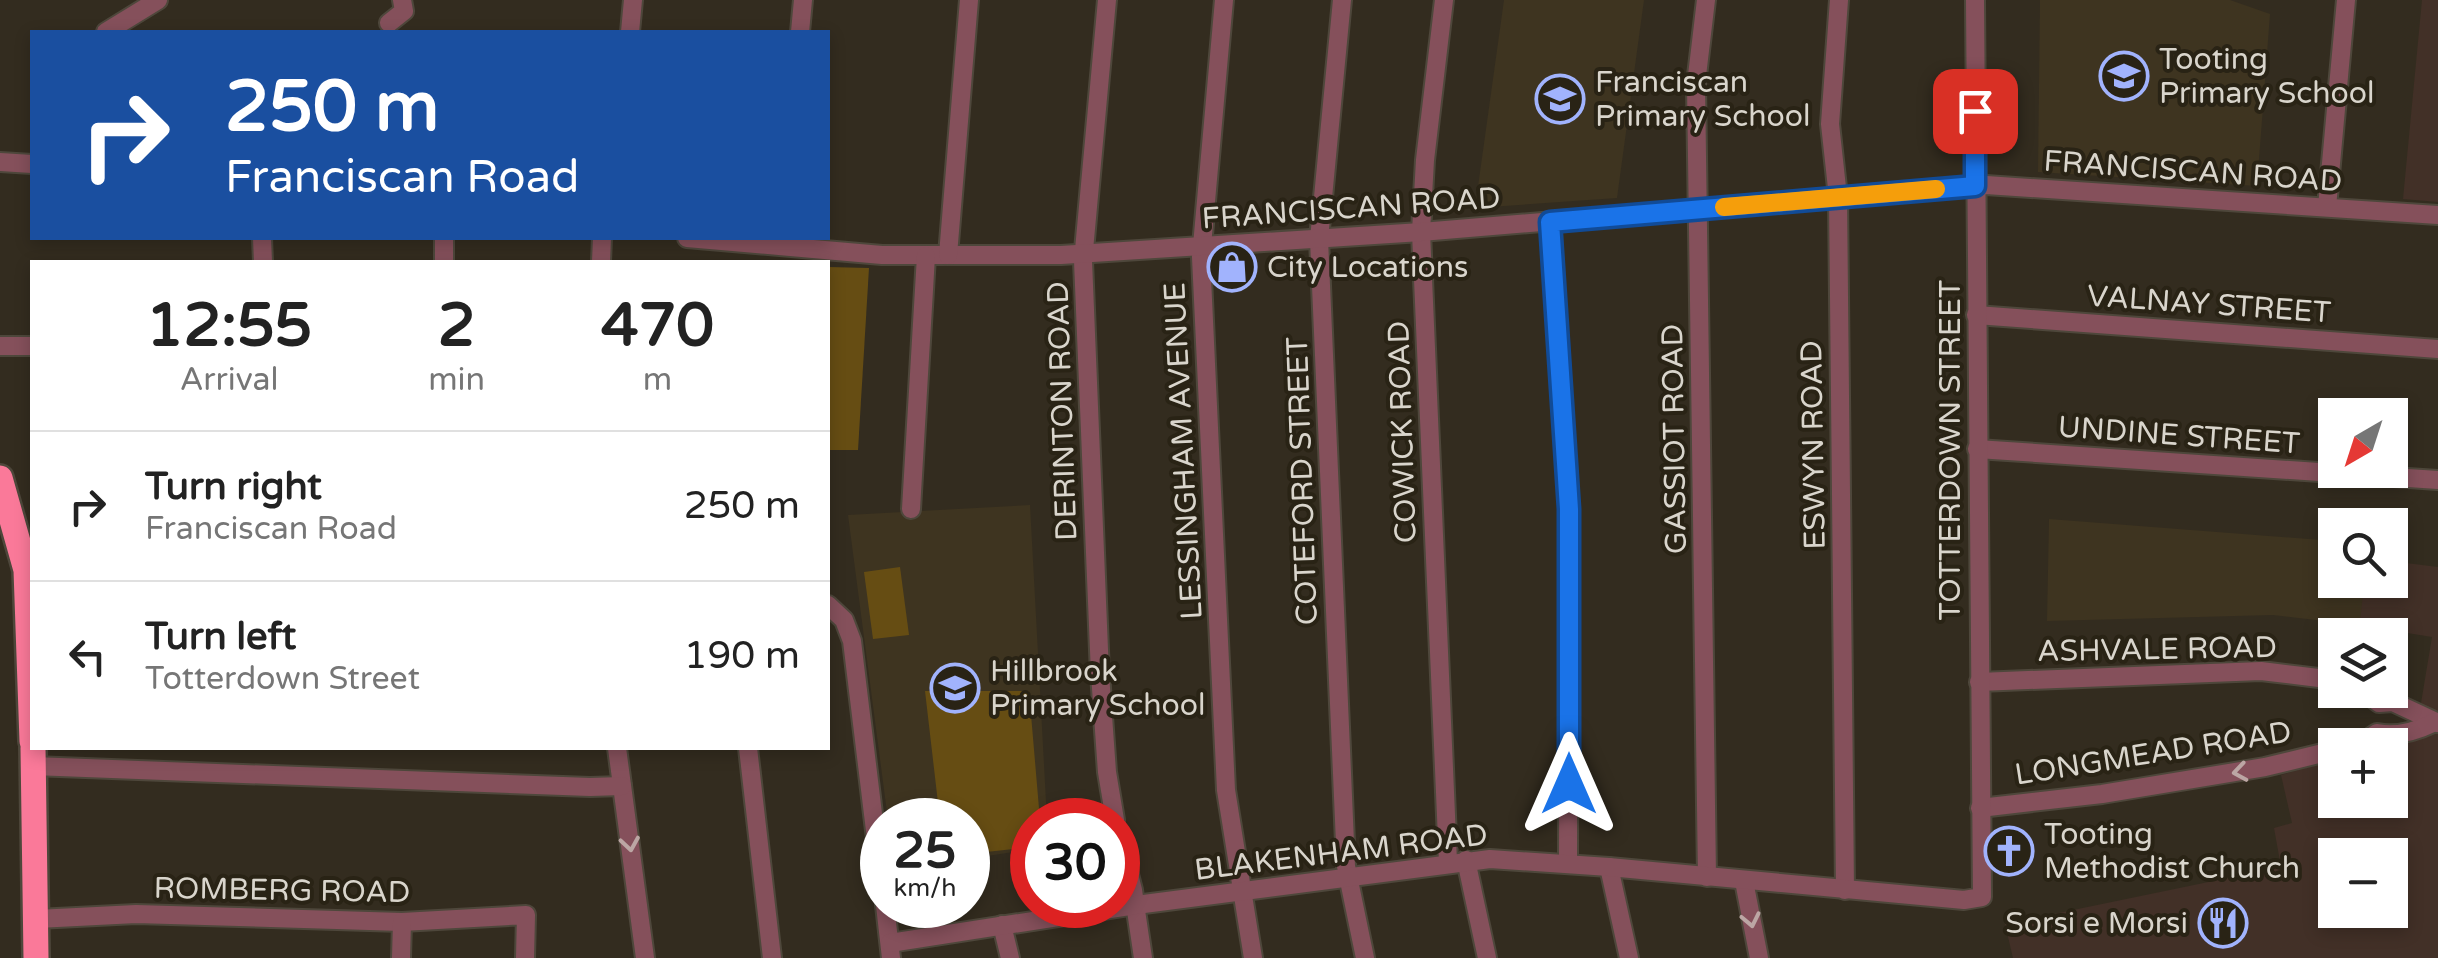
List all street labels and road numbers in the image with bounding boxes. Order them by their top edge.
street label: FRANCISCAN ROAD [2042,143,2344,200]
street label: FRANCISCAN ROAD [1200,180,1502,237]
street label: VALNAY STREET [2086,278,2332,331]
street label: TOTTERDOWN STREET [1932,280,1969,620]
street label: DERINTON ROAD [1039,281,1086,541]
street label: LESSINGHAM AVENUE [1156,281,1211,620]
street label: COWICK ROAD [1380,320,1425,544]
street label: GASSIOT ROAD [1654,323,1695,554]
street label: COTEFORD STREET [1279,336,1326,626]
street label: ESWYN ROAD [1793,340,1834,550]
street label: UNDINE STREET [2057,409,2301,462]
street label: ASHVALE ROAD [2037,629,2277,670]
street label: LONGMEAD ROAD [2012,713,2294,794]
street label: BLAKENHAM ROAD [1192,816,1490,889]
street label: ROMBERG ROAD [153,870,411,911]

